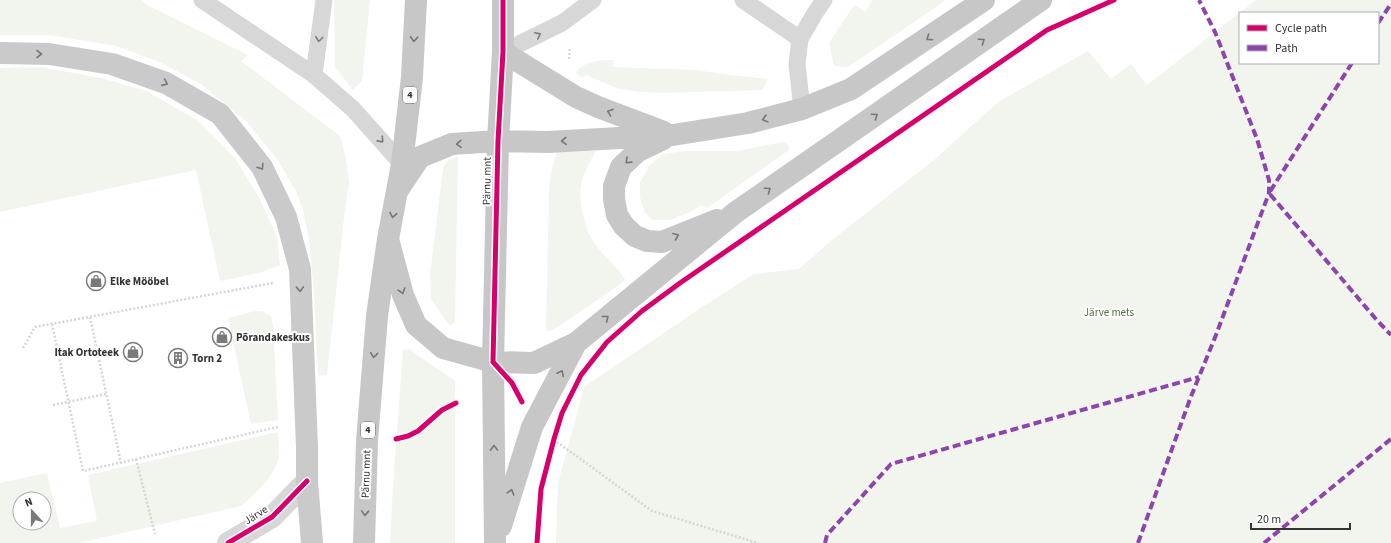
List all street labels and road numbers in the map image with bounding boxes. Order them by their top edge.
road number: 4 [403,87,417,103]
street label: Pärnu mnt [479,157,495,205]
road number: 4 [361,422,375,438]
street label: Pärnu mnt [358,449,374,498]
street label: Järve [241,501,271,528]

